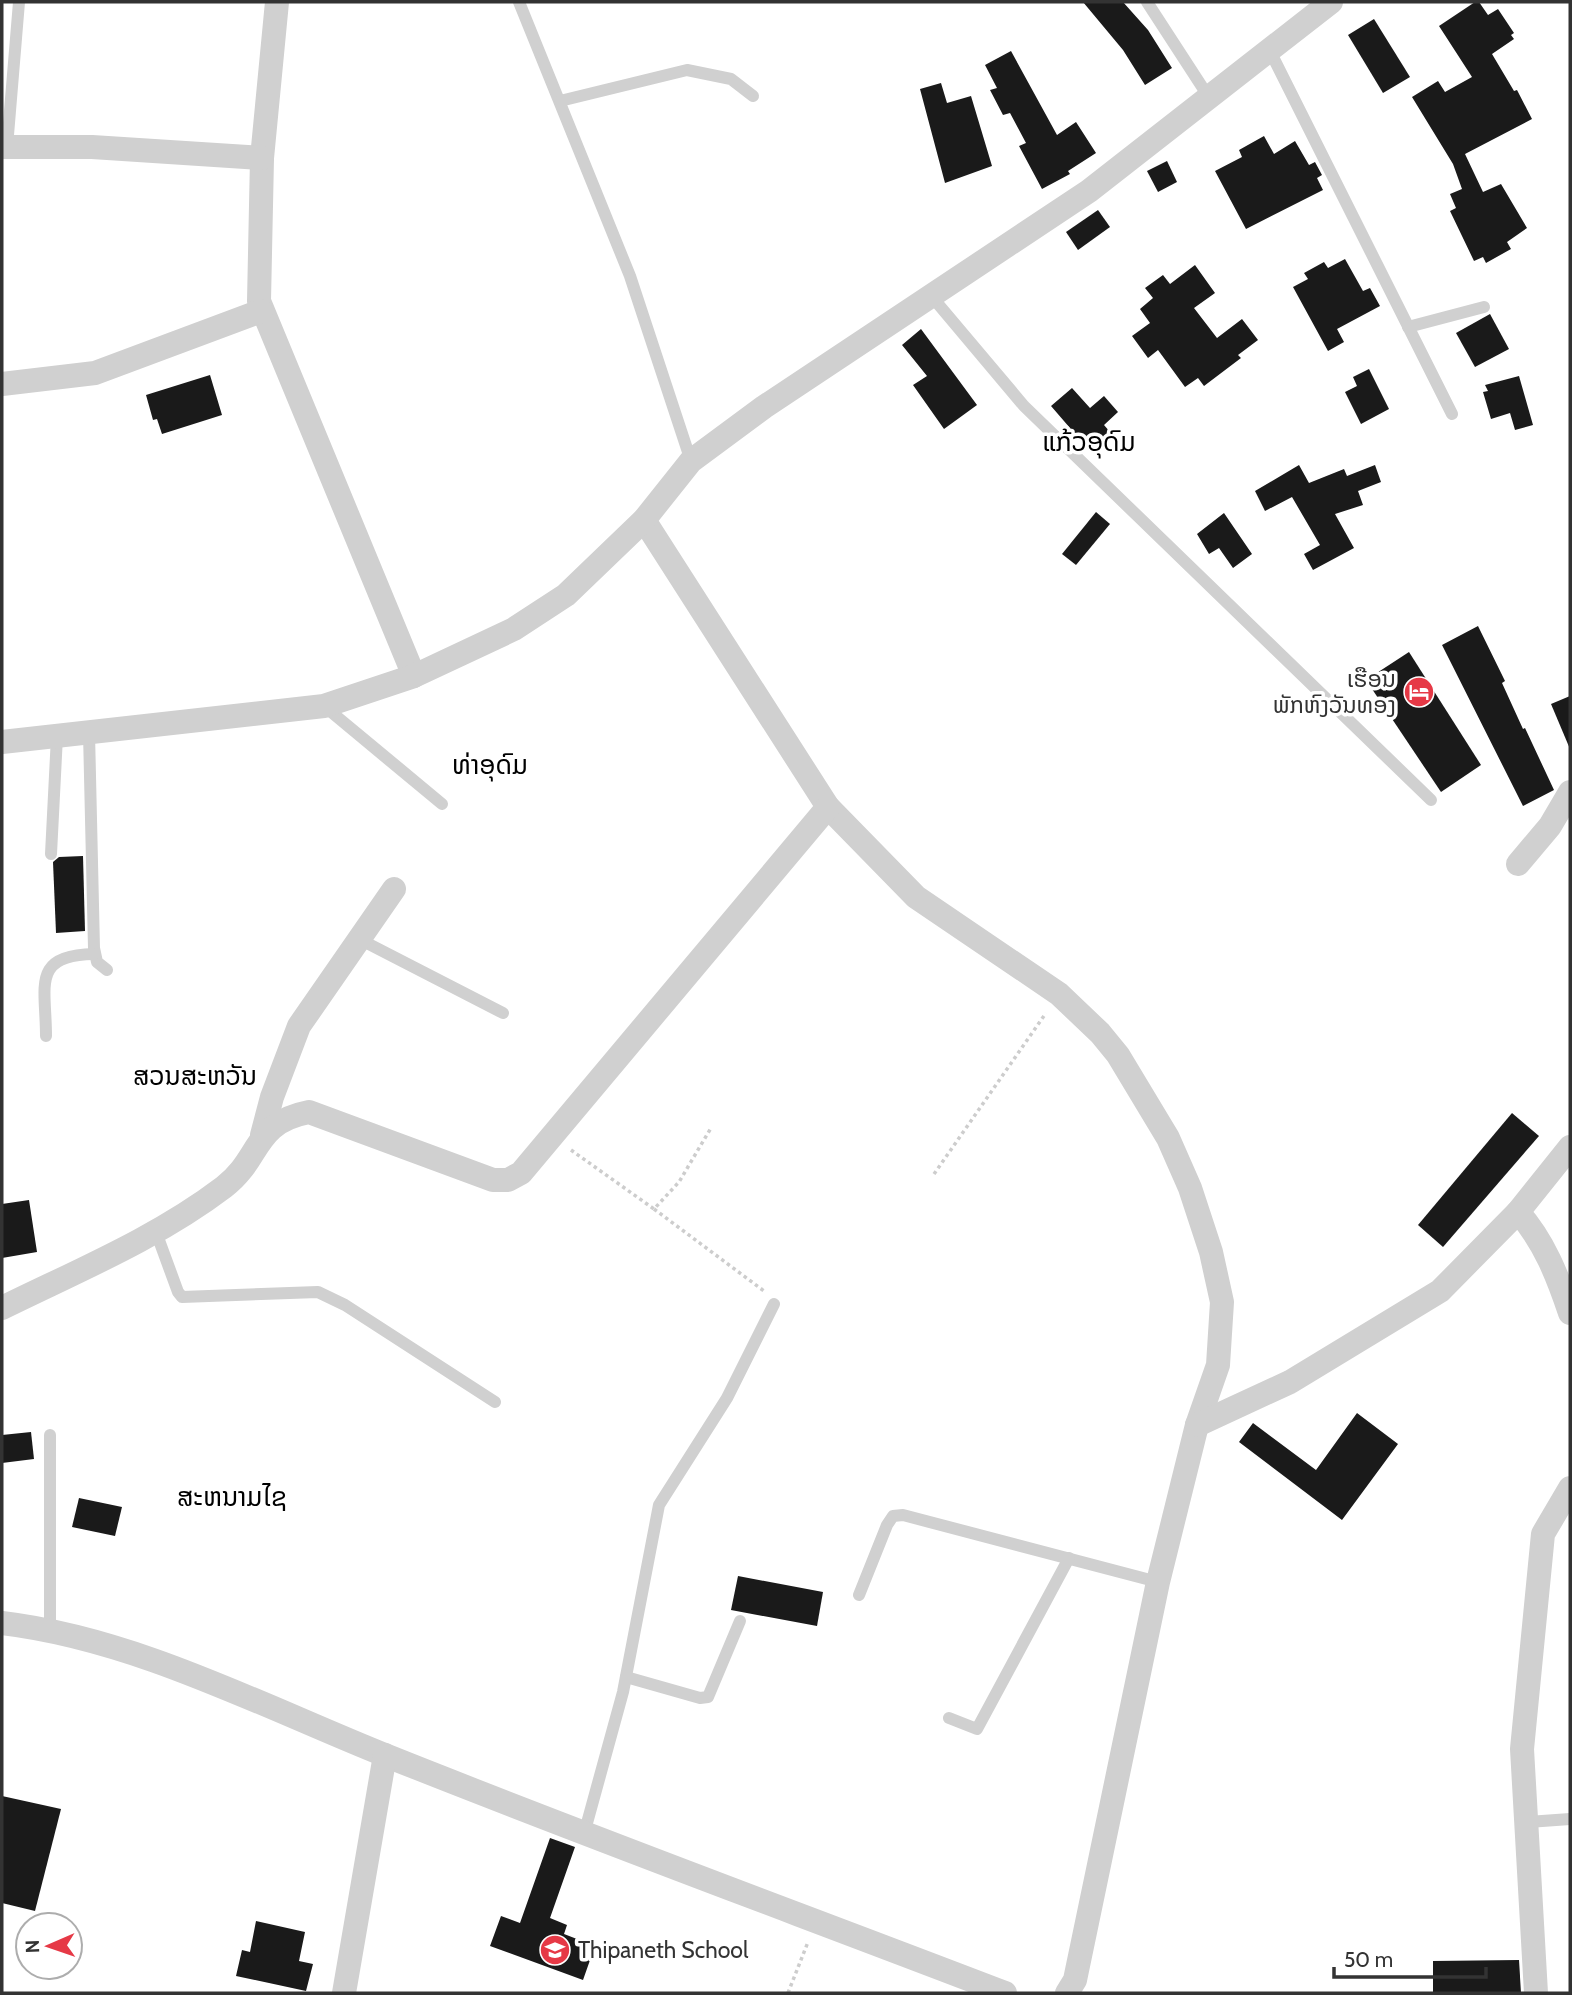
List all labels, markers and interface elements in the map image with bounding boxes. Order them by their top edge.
district label: ແກ້ວອຸດົມ [1042,426,1136,459]
place label: ເຮືອນ ພັກຫົງວັນທອງ [1273,665,1396,719]
hotel icon: ເຮືອນ ພັກຫົງວັນທອງ [1402,675,1436,709]
district label: ທ່າອຸດົມ [452,749,528,782]
district label: ສວນສະຫວັນ [133,1060,257,1092]
district label: ສະຫນາມໄຊ [177,1481,287,1513]
north arrow [14,1911,84,1981]
school or university icon: Thipaneth School [538,1933,572,1967]
place label: Thipaneth School [578,1936,749,1964]
scale bar [1334,1936,1486,1980]
text: N [21,1939,44,1954]
text: 50 m [1344,1947,1393,1972]

